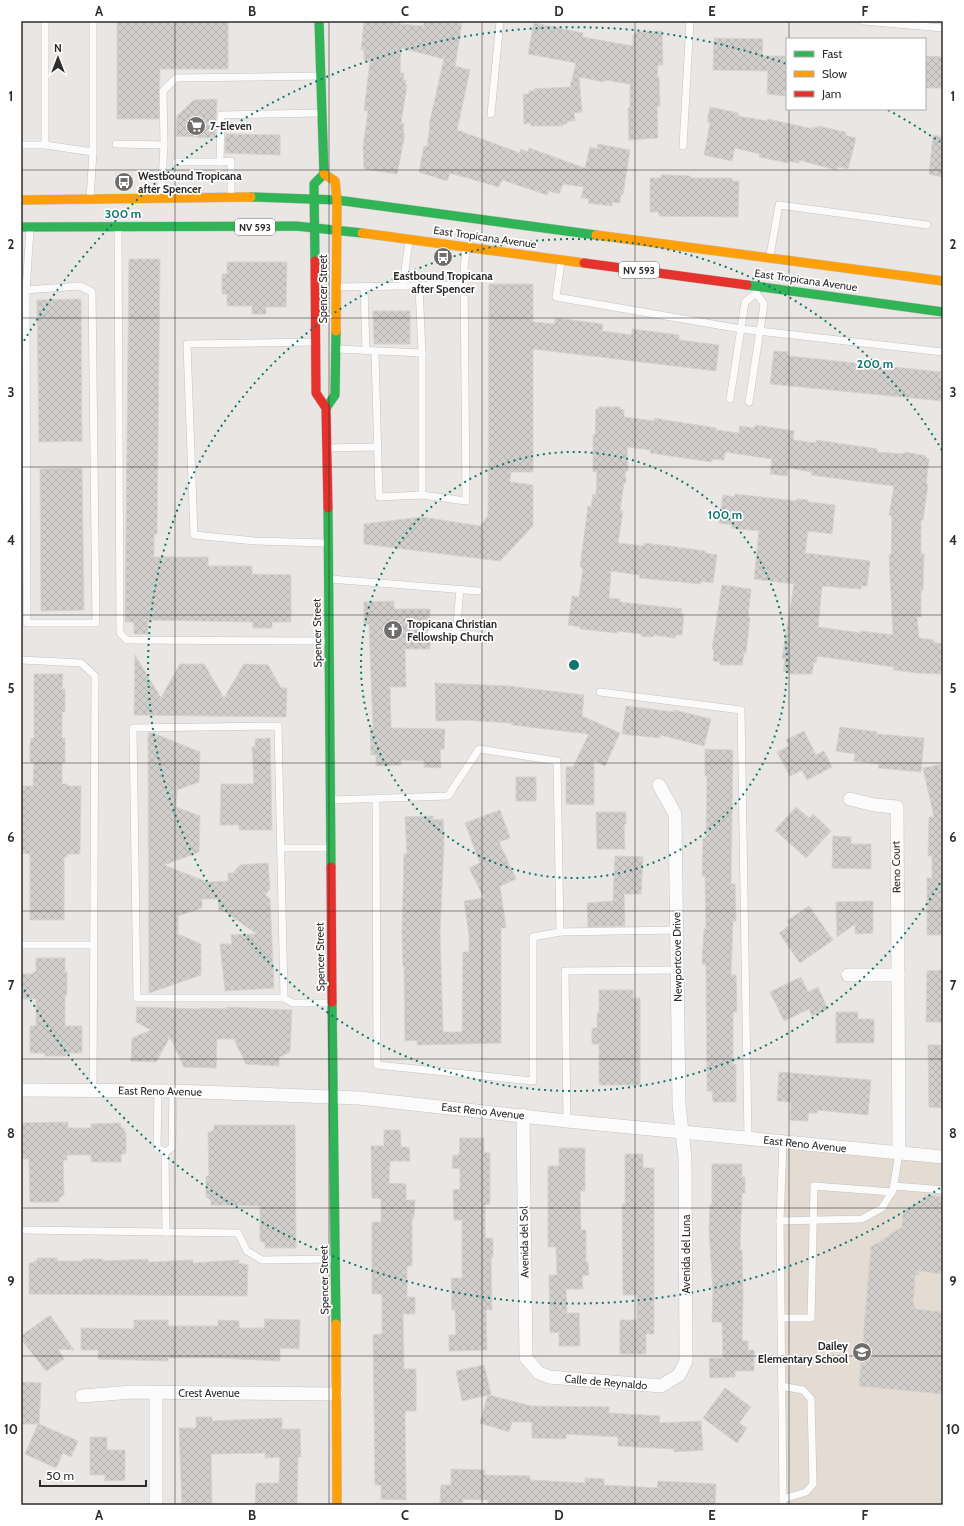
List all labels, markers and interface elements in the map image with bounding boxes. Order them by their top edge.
text: A [95,3,104,19]
text: B [248,3,256,19]
text: C [401,3,409,19]
text: D [554,3,564,19]
text: E [708,3,716,19]
text: F [862,3,869,19]
north arrow [38,38,78,78]
legend [786,38,926,110]
text: N [54,41,62,55]
text: Fast [822,46,842,61]
text: Slow [822,66,847,81]
text: Jam [821,86,841,101]
text: 1 [9,88,13,104]
text: 1 [951,88,955,104]
supermarket icon: 7-Eleven [185,115,207,137]
place label: 7-Eleven [210,119,252,133]
place label: Westbound Tropicana after Spencer [138,169,242,196]
bus stop icon: Westbound Tropicana after Spencer [113,171,135,193]
text: 300 m [105,206,141,221]
road number: NV 593 [235,219,275,235]
street label: East Tropicana Avenue [433,223,538,251]
text: 2 [8,236,15,252]
text: 2 [950,236,957,252]
bus stop icon: Eastbound Tropicana after Spencer [432,246,454,268]
street label: Spencer Street [316,254,330,324]
road number: NV 593 [619,262,659,278]
street label: East Tropicana Avenue [754,266,859,294]
place label: Eastbound Tropicana after Spencer [393,269,493,296]
text: 200 m [857,356,893,371]
text: 3 [7,384,15,400]
text: 3 [949,384,957,400]
text: 100 m [708,507,742,522]
text: 4 [7,532,15,548]
text: 4 [949,532,957,548]
street label: Spencer Street [309,598,325,668]
place label: Tropicana Christian Fellowship Church [407,617,497,644]
church icon: Tropicana Christian Fellowship Church [382,619,404,641]
centre of rings [567,658,581,672]
text: 5 [8,680,15,696]
text: 5 [950,680,957,696]
text: 6 [7,829,15,845]
text: 6 [949,829,957,845]
street label: Reno Court [889,840,903,893]
street label: Newportcove Drive [669,912,685,1002]
street label: Spencer Street [312,922,328,992]
text: 7 [8,977,15,993]
text: 7 [950,977,957,993]
street label: East Reno Avenue [118,1083,202,1099]
street label: East Reno Avenue [441,1100,526,1122]
text: 8 [7,1125,15,1141]
text: 8 [949,1125,957,1141]
street label: East Reno Avenue [763,1133,848,1155]
street label: Avenida del Sol [516,1206,532,1278]
street label: Avenida del Luna [679,1214,693,1294]
street label: Spencer Street [316,1245,332,1315]
text: 9 [7,1273,15,1289]
text: 9 [949,1273,957,1289]
place label: Dailey Elementary School [758,1339,848,1366]
school or university icon: Dailey Elementary School [851,1341,873,1363]
street label: Calle de Reynaldo [564,1371,648,1393]
street label: Crest Avenue [178,1386,240,1400]
text: 10 [4,1421,18,1437]
text: 10 [946,1421,960,1437]
scale bar [40,1462,146,1488]
text: 50 m [46,1468,74,1483]
text: A [95,1507,104,1523]
text: B [248,1507,256,1523]
text: C [401,1507,409,1523]
text: D [554,1507,564,1523]
text: E [708,1507,716,1523]
text: F [862,1507,869,1523]

